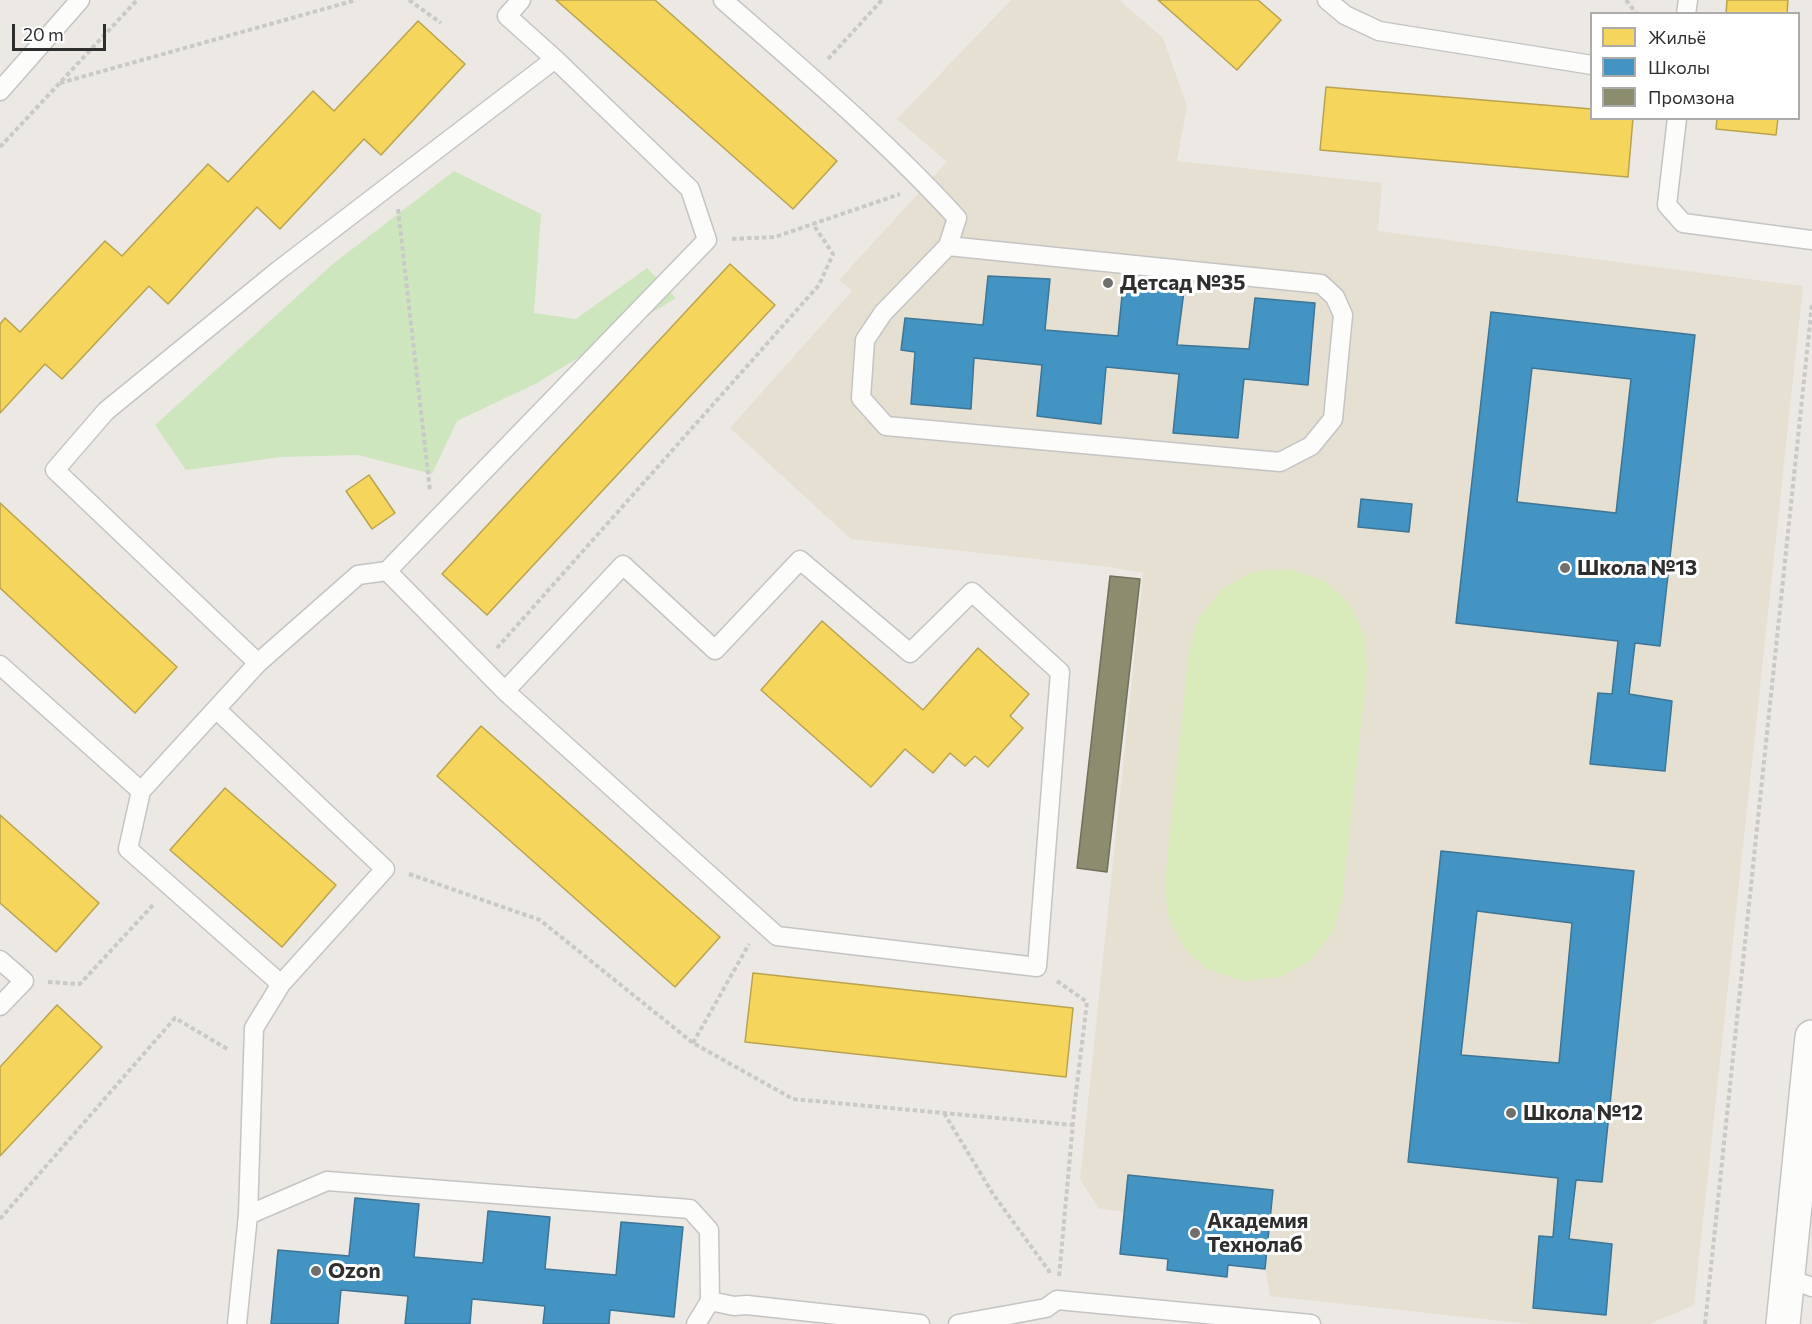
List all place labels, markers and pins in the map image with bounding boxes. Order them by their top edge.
place label: Детсад №35 [1120,270,1245,296]
marker: Детсад №35 [1101,276,1115,290]
place label: Школа №13 [1577,555,1697,581]
marker: Школа №13 [1558,561,1572,575]
place label: Школа №12 [1523,1100,1643,1126]
marker: Школа №12 [1504,1106,1518,1120]
place label: Академия Технолаб [1207,1208,1308,1258]
marker: Академия Технолаб [1188,1226,1202,1240]
place label: Ozon [328,1258,381,1284]
marker: Ozon [309,1264,323,1278]

